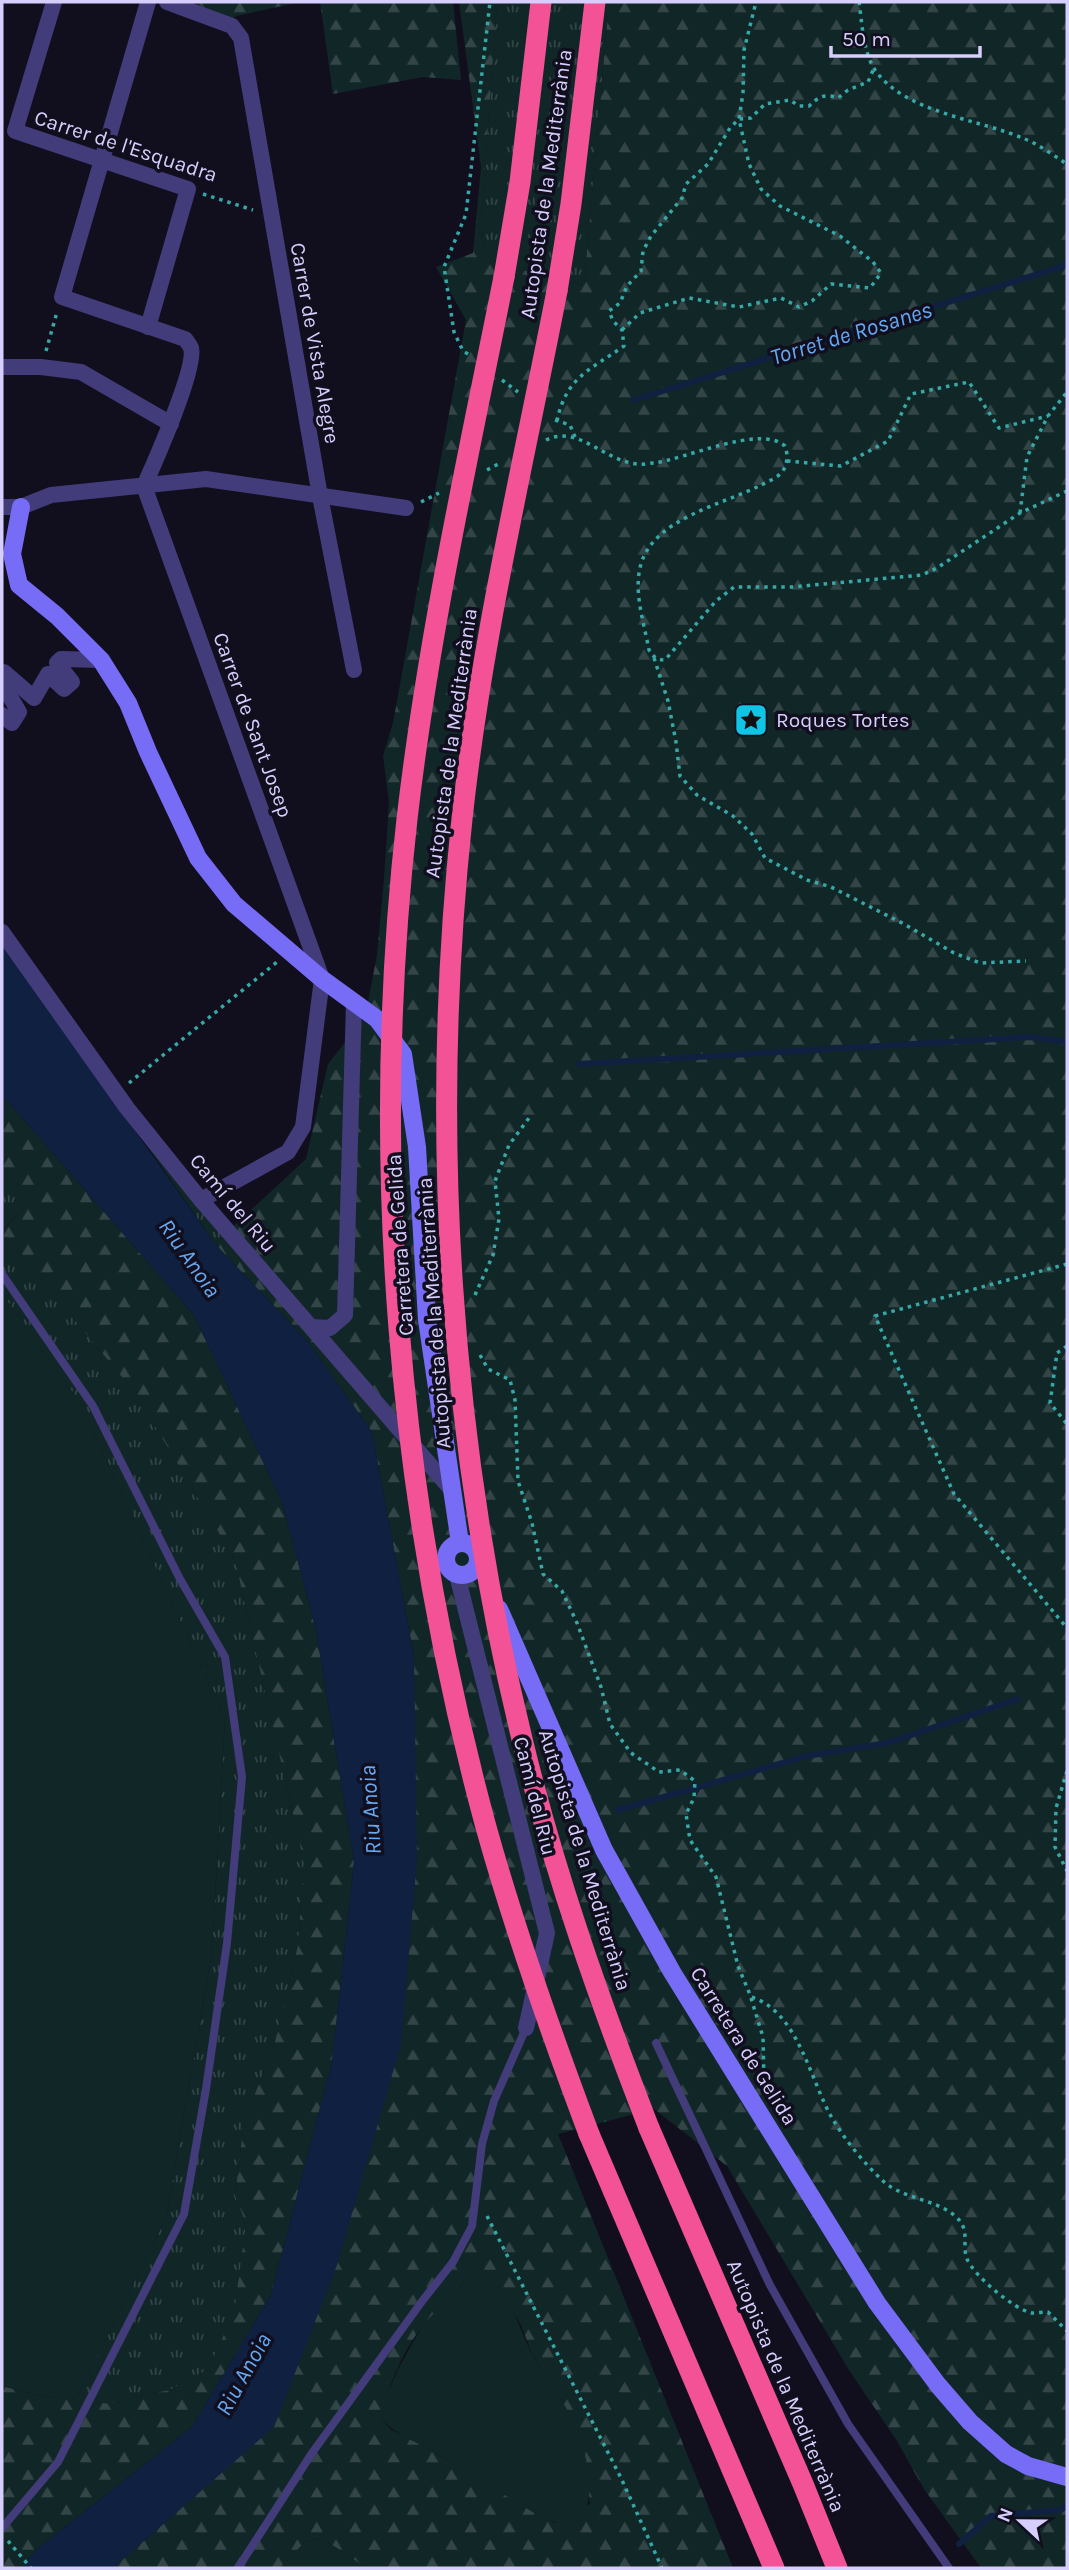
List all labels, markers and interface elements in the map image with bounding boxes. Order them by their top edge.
scale bar [831,14,980,58]
text: 50 m [842,27,891,51]
street label: Autopista de la Mediterrània [515,48,577,320]
street label: Carrer de l'Esquadra [32,105,220,187]
street label: Carrer de Vista Alegre [285,241,345,445]
water label: Torret de Rosanes [767,296,935,371]
street label: Autopista de la Mediterrània [420,607,482,879]
street label: Carrer de Sant Josep [208,629,298,821]
place icon: Roques Tortes [732,701,770,739]
place label: Roques Tortes [776,708,910,732]
street label: Camí del Riu [185,1149,281,1257]
street label: Carretera de Gelida [382,1153,418,1337]
street label: Autopista de la Mediterrània [413,1176,455,1450]
water label: Riu Anoia [153,1214,226,1303]
street label: Autopista de la Mediterrània [534,1726,636,1994]
street label: Camí del Riu [509,1734,561,1858]
water label: Riu Anoia [354,1764,387,1856]
street label: Carretera de Gelida [686,1963,802,2129]
street label: Autopista de la Mediterrània [722,2256,850,2516]
water label: Riu Anoia [210,2328,277,2420]
north arrow [985,2486,1055,2556]
text: N [992,2505,1018,2525]

